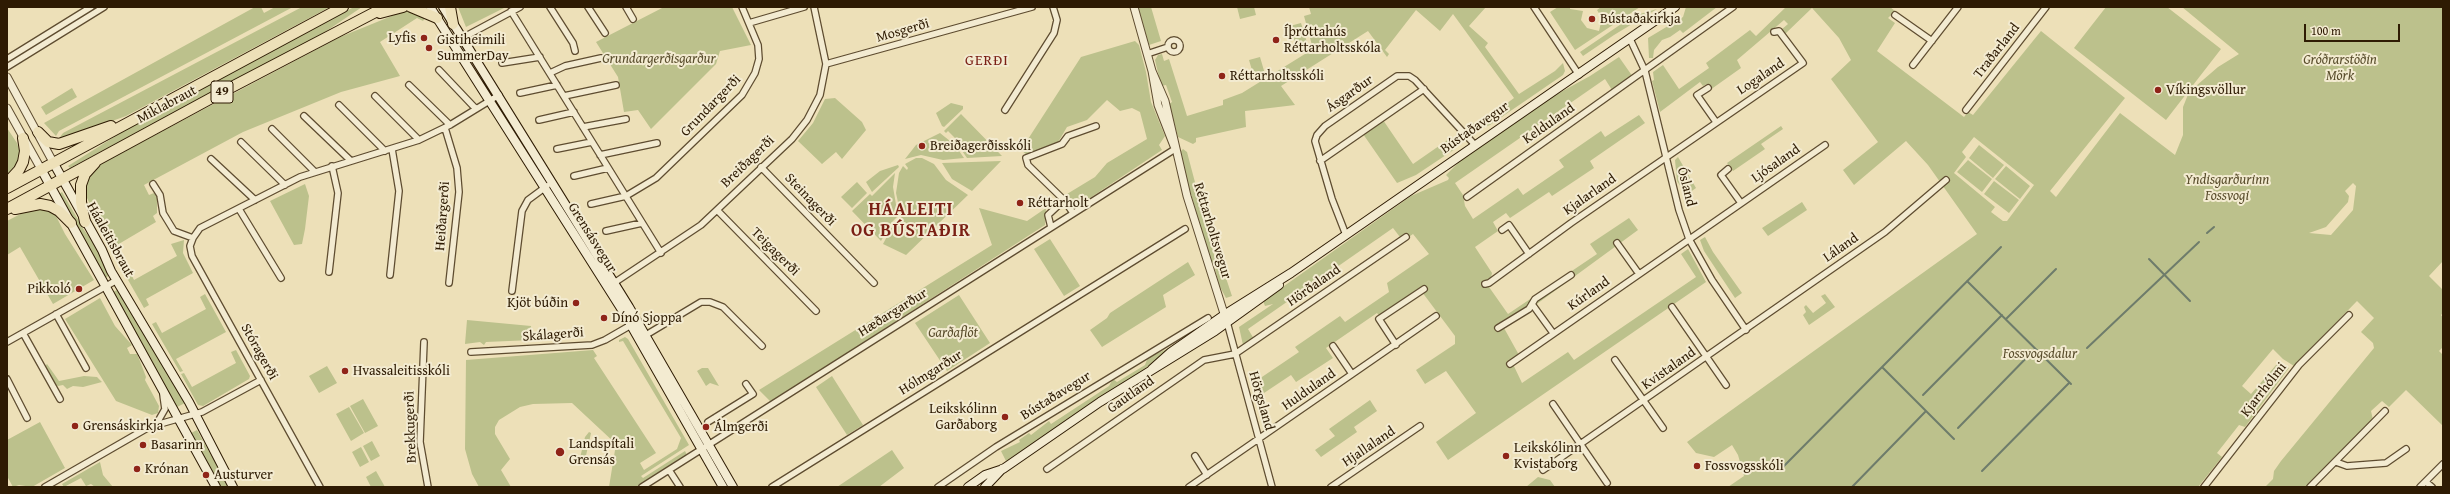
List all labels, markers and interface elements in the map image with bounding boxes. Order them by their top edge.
place label: Bústaðakirkja [1600,11,1681,27]
marker: Bústaðakirkja [1587,14,1597,24]
street label: Mosgerði [875,15,931,47]
scale bar [2306,16,2402,42]
street label: Traðarland [1970,20,2024,82]
text: 100 m [2311,22,2341,39]
place label: Íþróttahús Réttarholtsskóla [1284,24,1381,56]
place label: Lyfis [388,30,416,46]
place label: Gistiheimili SummerDay [437,32,509,64]
marker: Lyfis [419,33,429,43]
marker: Íþróttahús Réttarholtsskóla [1271,35,1281,45]
marker: Gistiheimili SummerDay [424,43,434,53]
park label: Grundargerðisgarður [602,51,716,67]
district label: GERÐI [965,52,1009,70]
park label: Gróðrarstöðin Mörk [2303,52,2377,84]
street label: Logaland [1734,55,1788,99]
place label: Réttarholtsskóli [1230,68,1324,84]
marker: Réttarholtsskóli [1217,71,1227,81]
street label: Grundargerði [677,72,745,140]
street label: Ásgarður [1323,72,1377,116]
road number: 49 [211,81,233,103]
street label: Miklabraut [134,82,200,128]
place label: Víkingsvöllur [2166,82,2246,98]
marker: Víkingsvöllur [2153,85,2163,95]
street label: Bústaðavegur [1438,98,1512,158]
street label: Kelduland [1520,100,1578,148]
street label: Breiðagerði [718,132,778,192]
place label: Breiðagerðisskóli [930,138,1031,154]
marker: Breiðagerðisskóli [917,141,927,151]
street label: Ljósaland [1748,141,1804,187]
street label: Ósland [1673,166,1699,208]
street label: Steinagerði [781,170,839,230]
street label: Kjalarland [1560,171,1620,219]
park label: Yndisgarðurinn Fossvogi [2185,172,2269,204]
street label: Heiðargerði [432,181,454,251]
street label: Réttarholtsvegur [1189,181,1235,281]
place label: Réttarholt [1028,195,1089,211]
marker: Réttarholt [1015,198,1025,208]
street label: Háaleitisbraut [82,199,138,281]
district label: HÁALEITI OG BÚSTAÐIR [851,199,971,242]
street label: Grensásvegur [564,200,620,276]
street label: Teigagerði [747,224,803,280]
street label: Láland [1820,230,1862,266]
street label: Hörðaland [1284,261,1344,311]
street label: Kúrland [1565,273,1613,315]
place label: Pikkoló [27,281,71,297]
marker: Pikkoló [74,284,84,294]
street label: Hæðargarður [855,285,931,341]
place label: Kjöt búðin [507,295,568,311]
marker: Kjöt búðin [571,298,581,308]
place label: Dínó Sjoppa [612,310,682,326]
marker: Dínó Sjoppa [599,313,609,323]
street label: Stóragerði [237,321,281,383]
street label: Skálagerði [522,324,584,346]
park label: Garðaflöt [928,325,978,341]
street label: Kvistaland [1639,344,1699,394]
park label: Fossvogsdalur [2003,346,2077,362]
street label: Hólmgarður [896,347,966,399]
street label: Kjarrhólmi [2238,359,2290,421]
place label: Hvassaleitisskóli [353,363,450,379]
street label: Hulduland [1279,365,1339,415]
marker: Hvassaleitisskóli [340,366,350,376]
street label: Bústaðavegur [1018,368,1094,424]
street label: Hörgsland [1245,370,1277,432]
street label: Gautland [1104,373,1158,417]
street label: Brekkugerði [401,391,421,463]
place label: Leikskólinn Garðaborg [929,401,997,434]
marker: Leikskólinn Garðaborg [1000,412,1010,422]
place label: Grensáskirkja [83,418,163,434]
place label: Álmgerði [714,419,768,435]
marker: Grensáskirkja [70,421,80,431]
marker: Álmgerði [701,422,711,432]
street label: Hjallaland [1339,423,1399,471]
place label: Landspítali Grensás [569,436,634,468]
place label: Basarinn [151,437,203,453]
marker: Basarinn [138,440,148,450]
place label: Leikskólinn Kvistaborg [1514,440,1582,472]
marker: Landspítali Grensás [554,446,566,458]
marker: Leikskólinn Kvistaborg [1501,451,1511,461]
place label: Fossvogsskóli [1705,458,1784,474]
place label: Krónan [145,461,189,477]
marker: Fossvogsskóli [1692,461,1702,471]
marker: Krónan [132,464,142,474]
place label: Austurver [214,467,273,483]
marker: Austurver [201,470,211,480]

